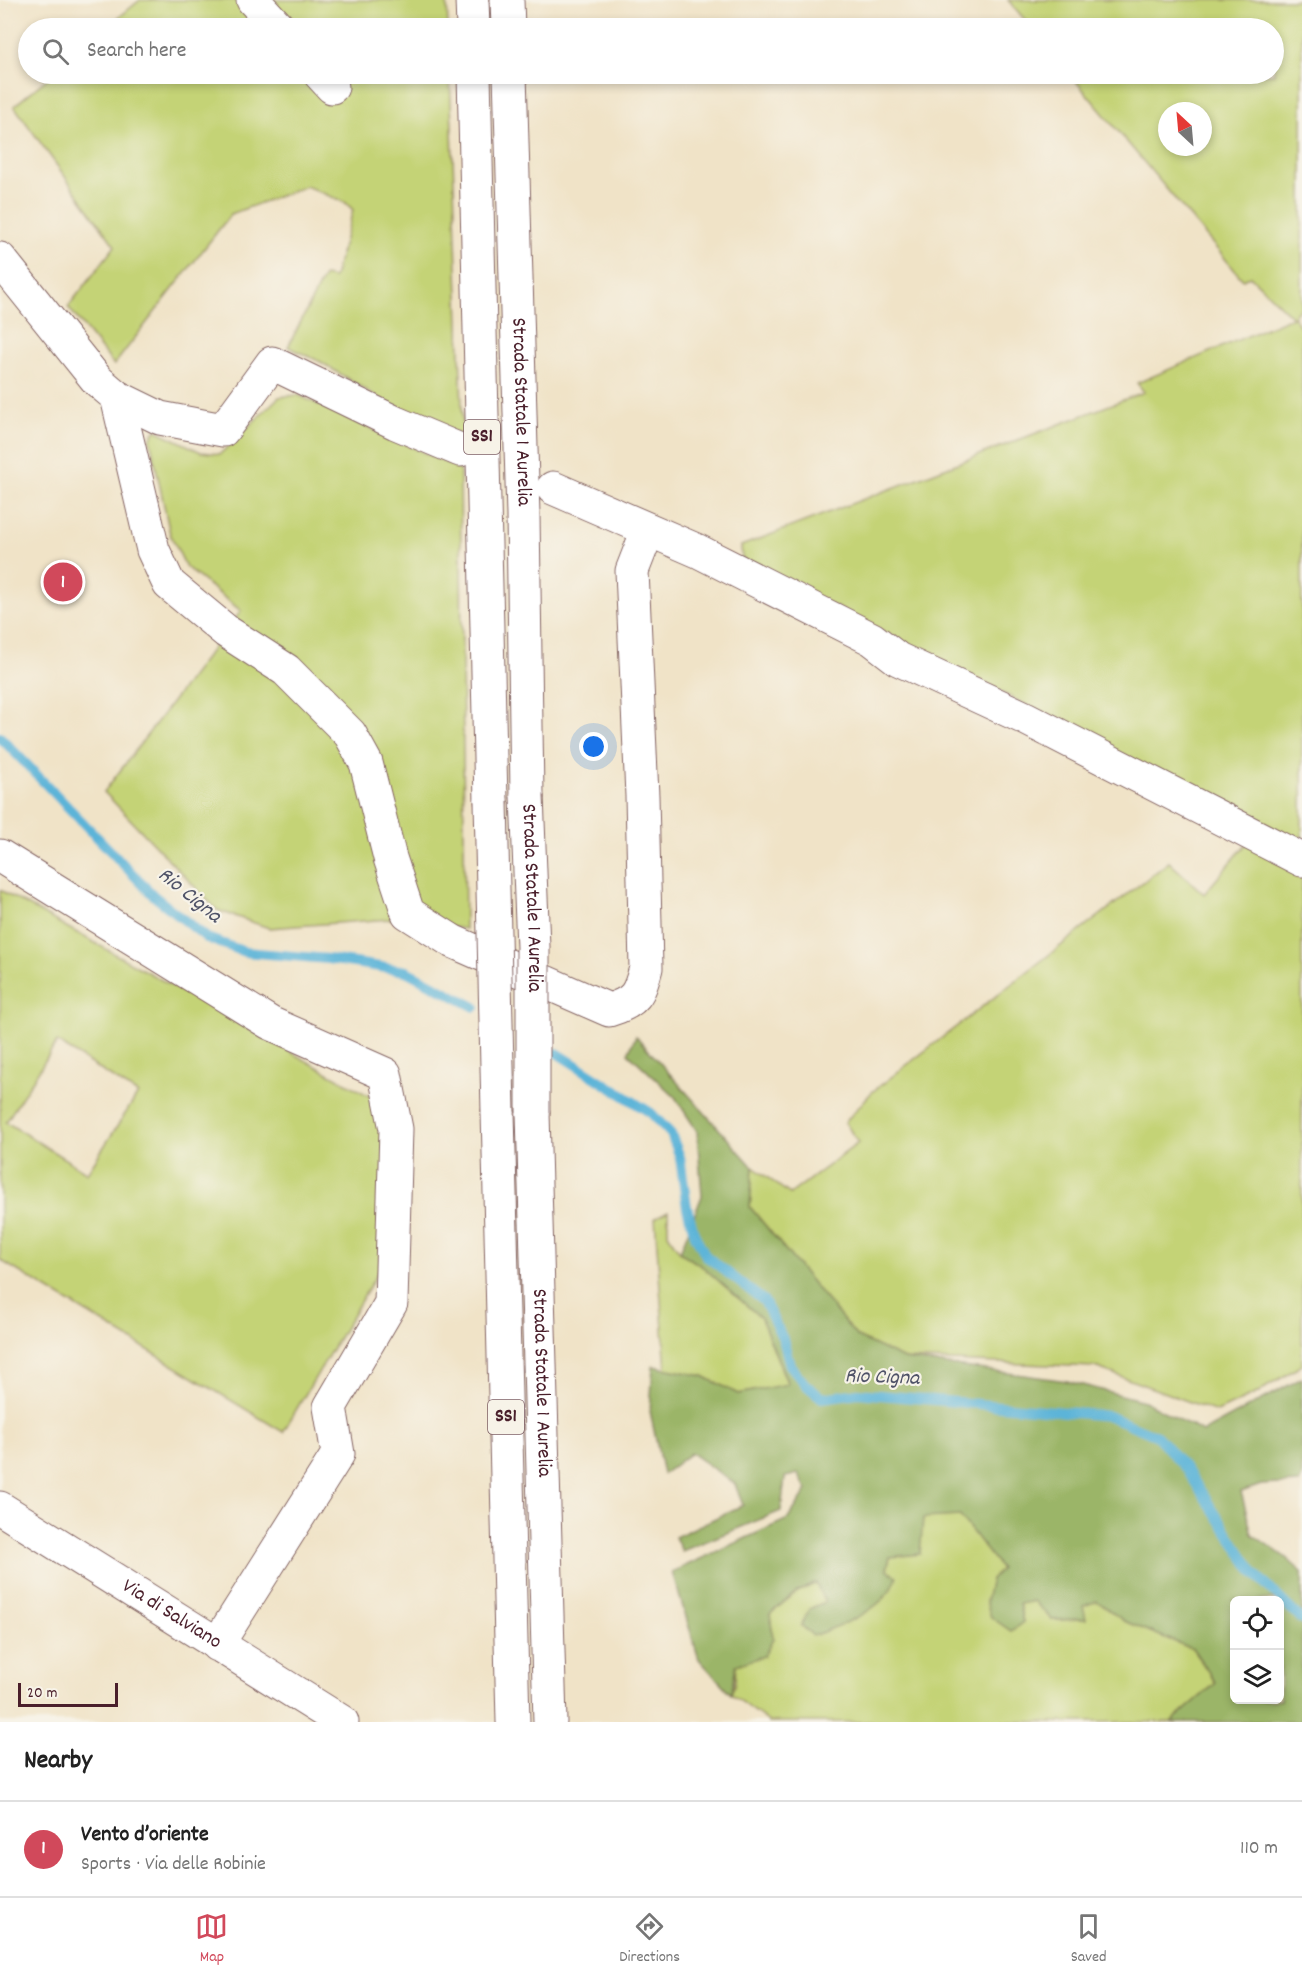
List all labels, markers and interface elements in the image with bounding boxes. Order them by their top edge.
search box [18,18,1284,84]
icon: search [39,35,72,68]
text: Search here [87,36,186,67]
north arrow [1158,102,1212,156]
street label: Strada Statale 1 Aurelia [502,317,538,508]
road number: SS1 [464,420,500,454]
pin: 1 [44,560,82,604]
your location [579,732,608,761]
street label: Strada Statale 1 Aurelia [512,803,548,993]
water label: Rio Cigna [150,860,229,933]
street label: Strada Statale 1 Aurelia [523,1288,558,1479]
water label: Rio Cigna [844,1361,921,1395]
road number: SS1 [488,1400,524,1434]
street label: Via di Salviano [115,1573,227,1658]
map controls [1230,1596,1284,1704]
button: locate [1230,1596,1284,1650]
button: layers [1230,1650,1284,1704]
scale bar [18,1680,118,1708]
text: 20 m [27,1682,57,1705]
text: Nearby [24,1743,92,1780]
text: Vento d’oriente [81,1820,209,1851]
text: 1 [41,1835,46,1863]
text: 110 m [1240,1835,1278,1863]
text: Sports · Via delle Robinie [81,1851,266,1879]
tab: Map [195,1910,228,1969]
tab: Directions [619,1910,680,1969]
tab: Saved [1071,1910,1107,1969]

